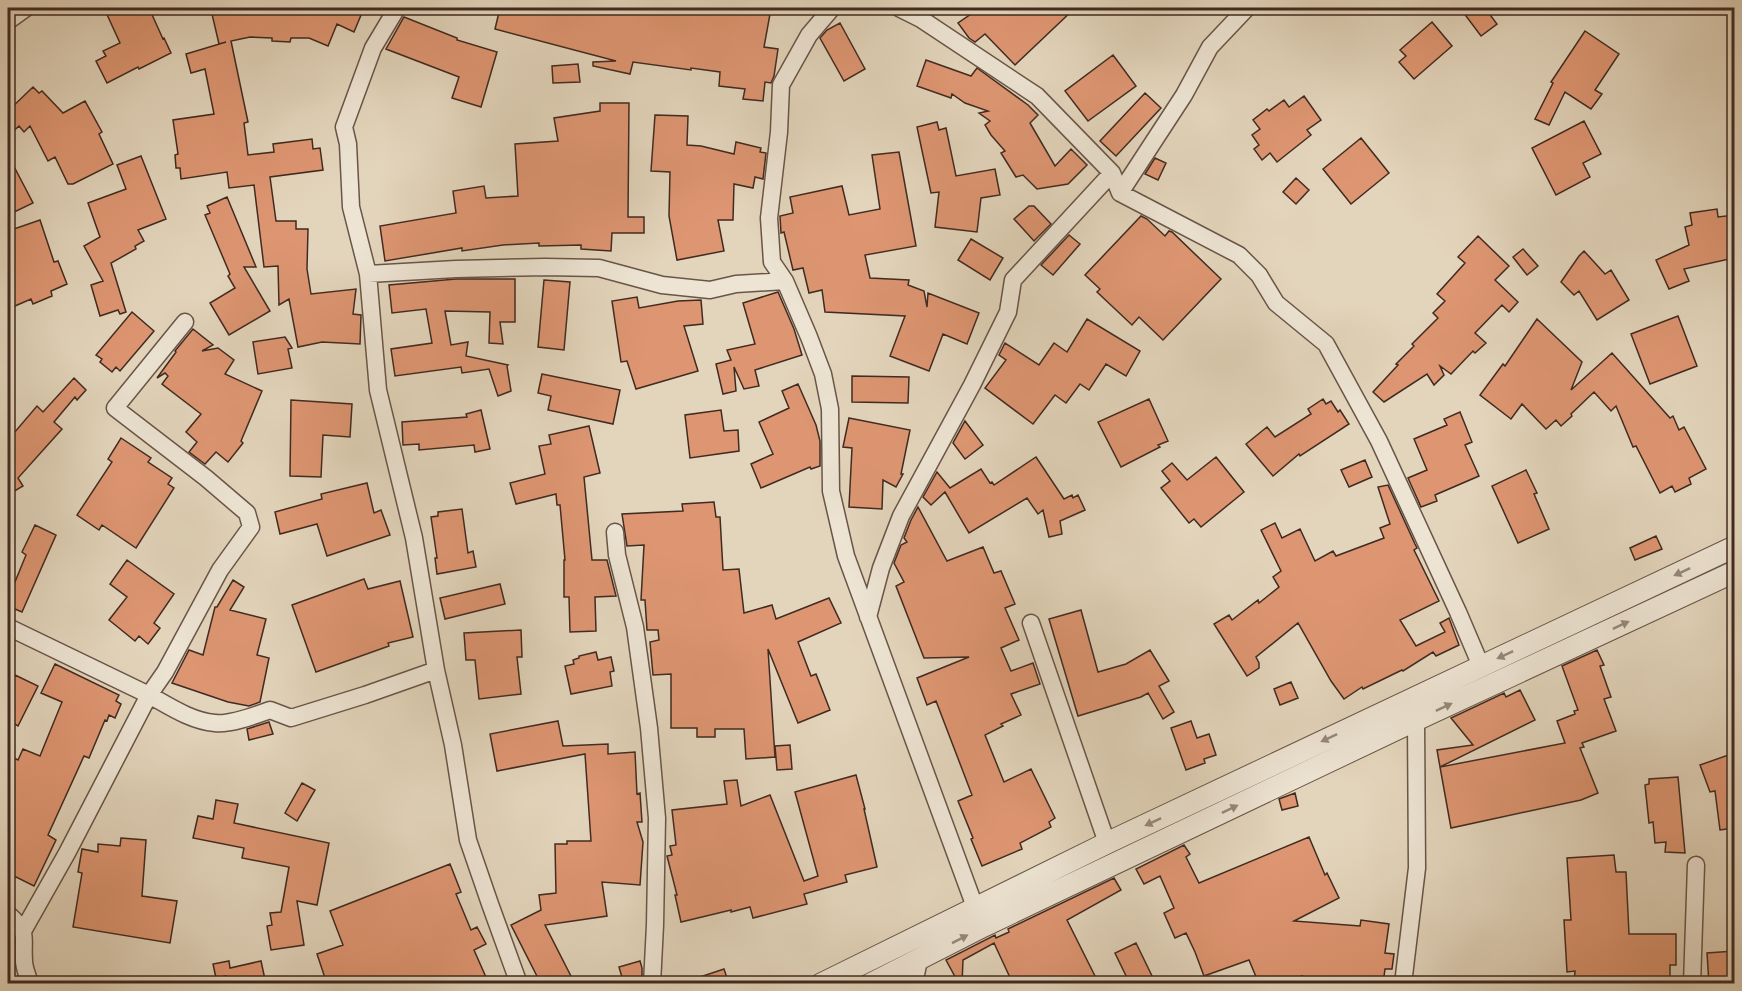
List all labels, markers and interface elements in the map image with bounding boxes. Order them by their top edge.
one-way arrow [1672,567,1690,577]
one-way arrow [1612,620,1629,629]
one-way arrow [1497,650,1514,659]
one-way arrow [1435,702,1452,711]
one-way arrow [1320,734,1337,743]
one-way arrow [1221,804,1239,814]
one-way arrow [1144,817,1161,826]
one-way arrow [951,934,968,944]

